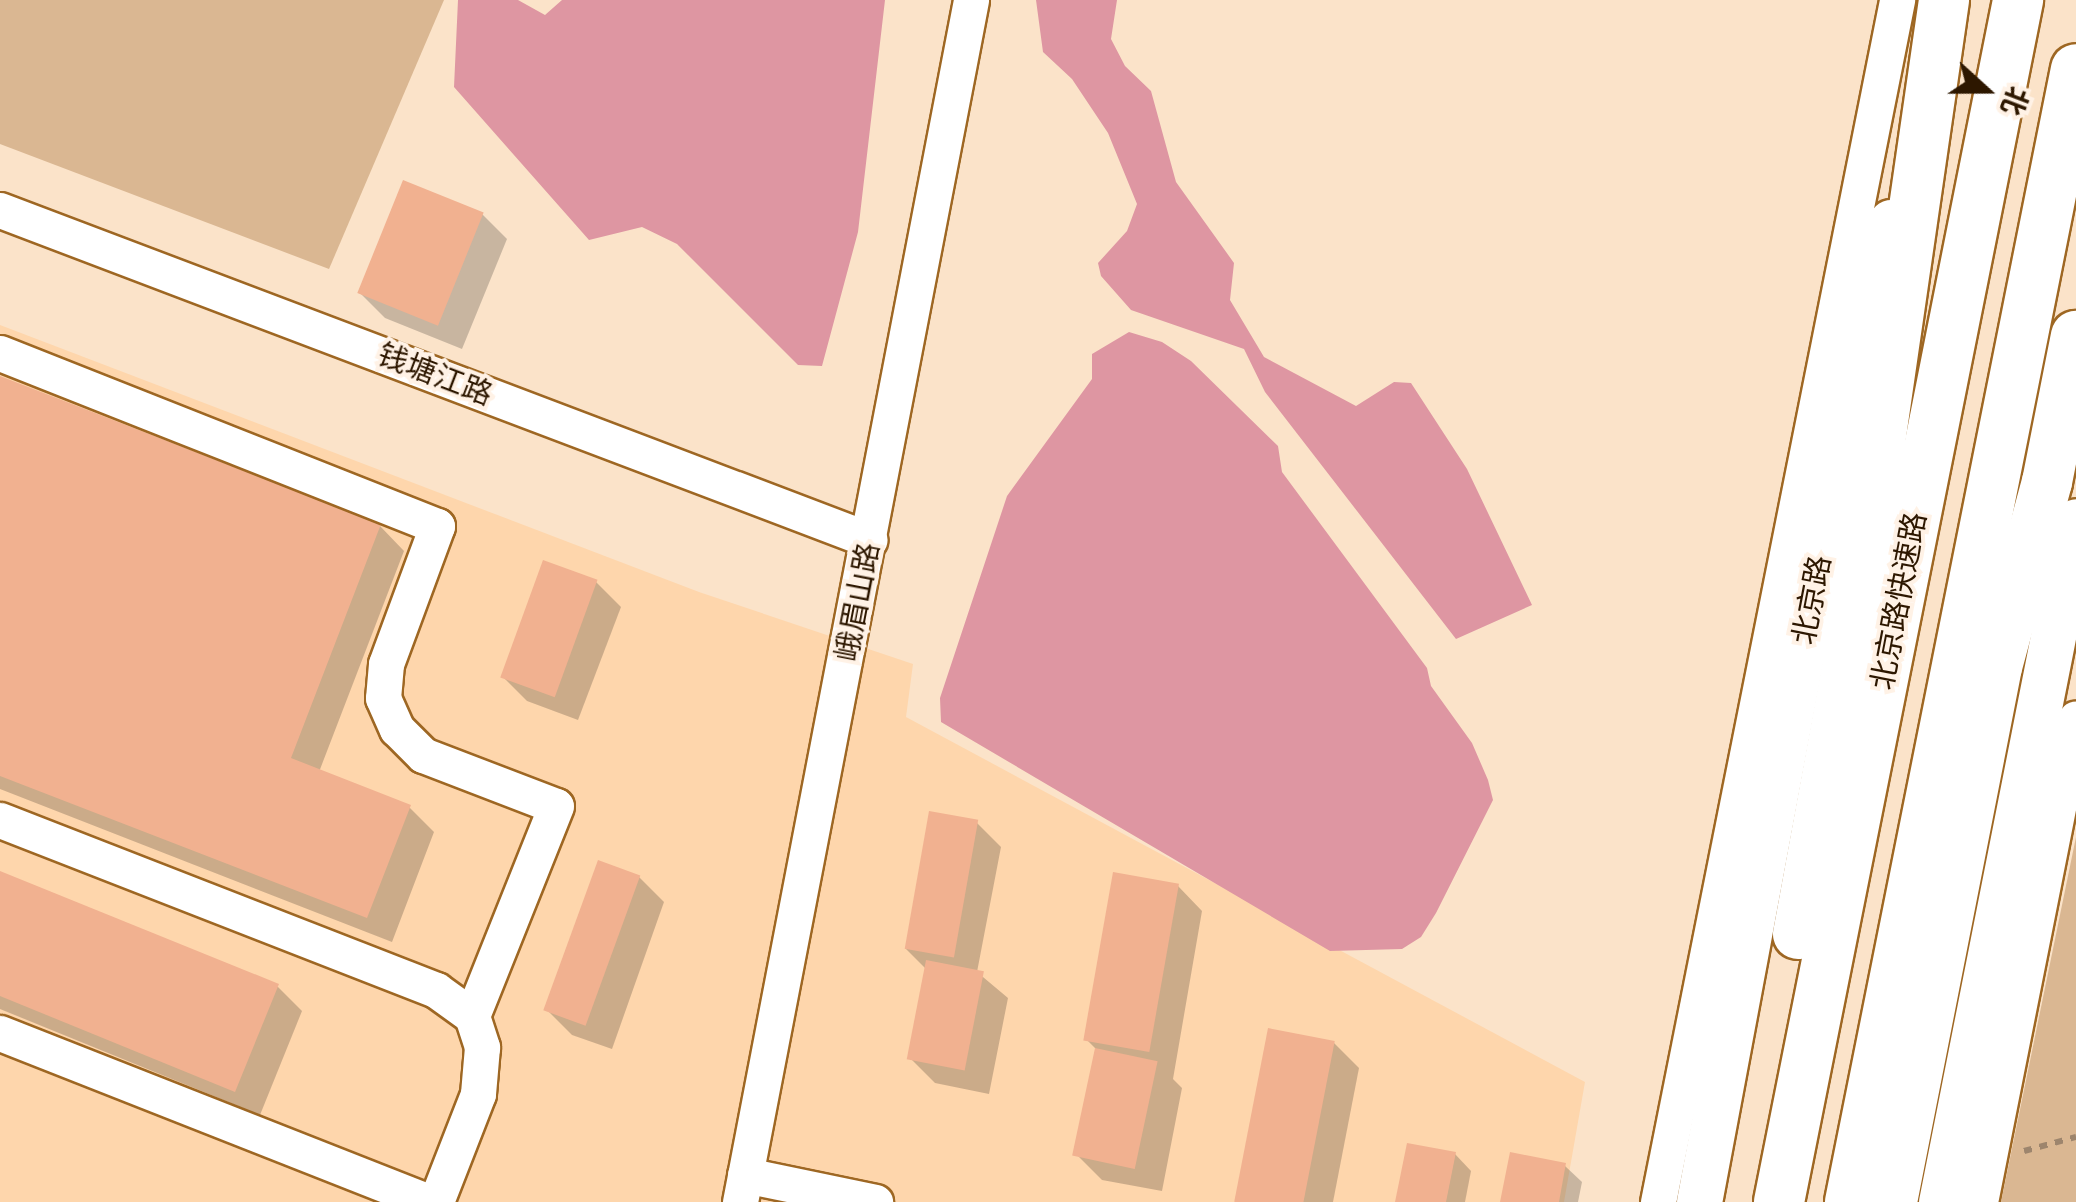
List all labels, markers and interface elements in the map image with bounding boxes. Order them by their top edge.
north arrow [1936,40,2036,140]
text: 北 [1994,82,2035,120]
street label: 钱塘江路 [373,337,497,413]
street label: 北京路快速路 [1864,509,1934,693]
street label: 峨眉山路 [829,540,887,664]
street label: 北京路 [1786,552,1838,648]

